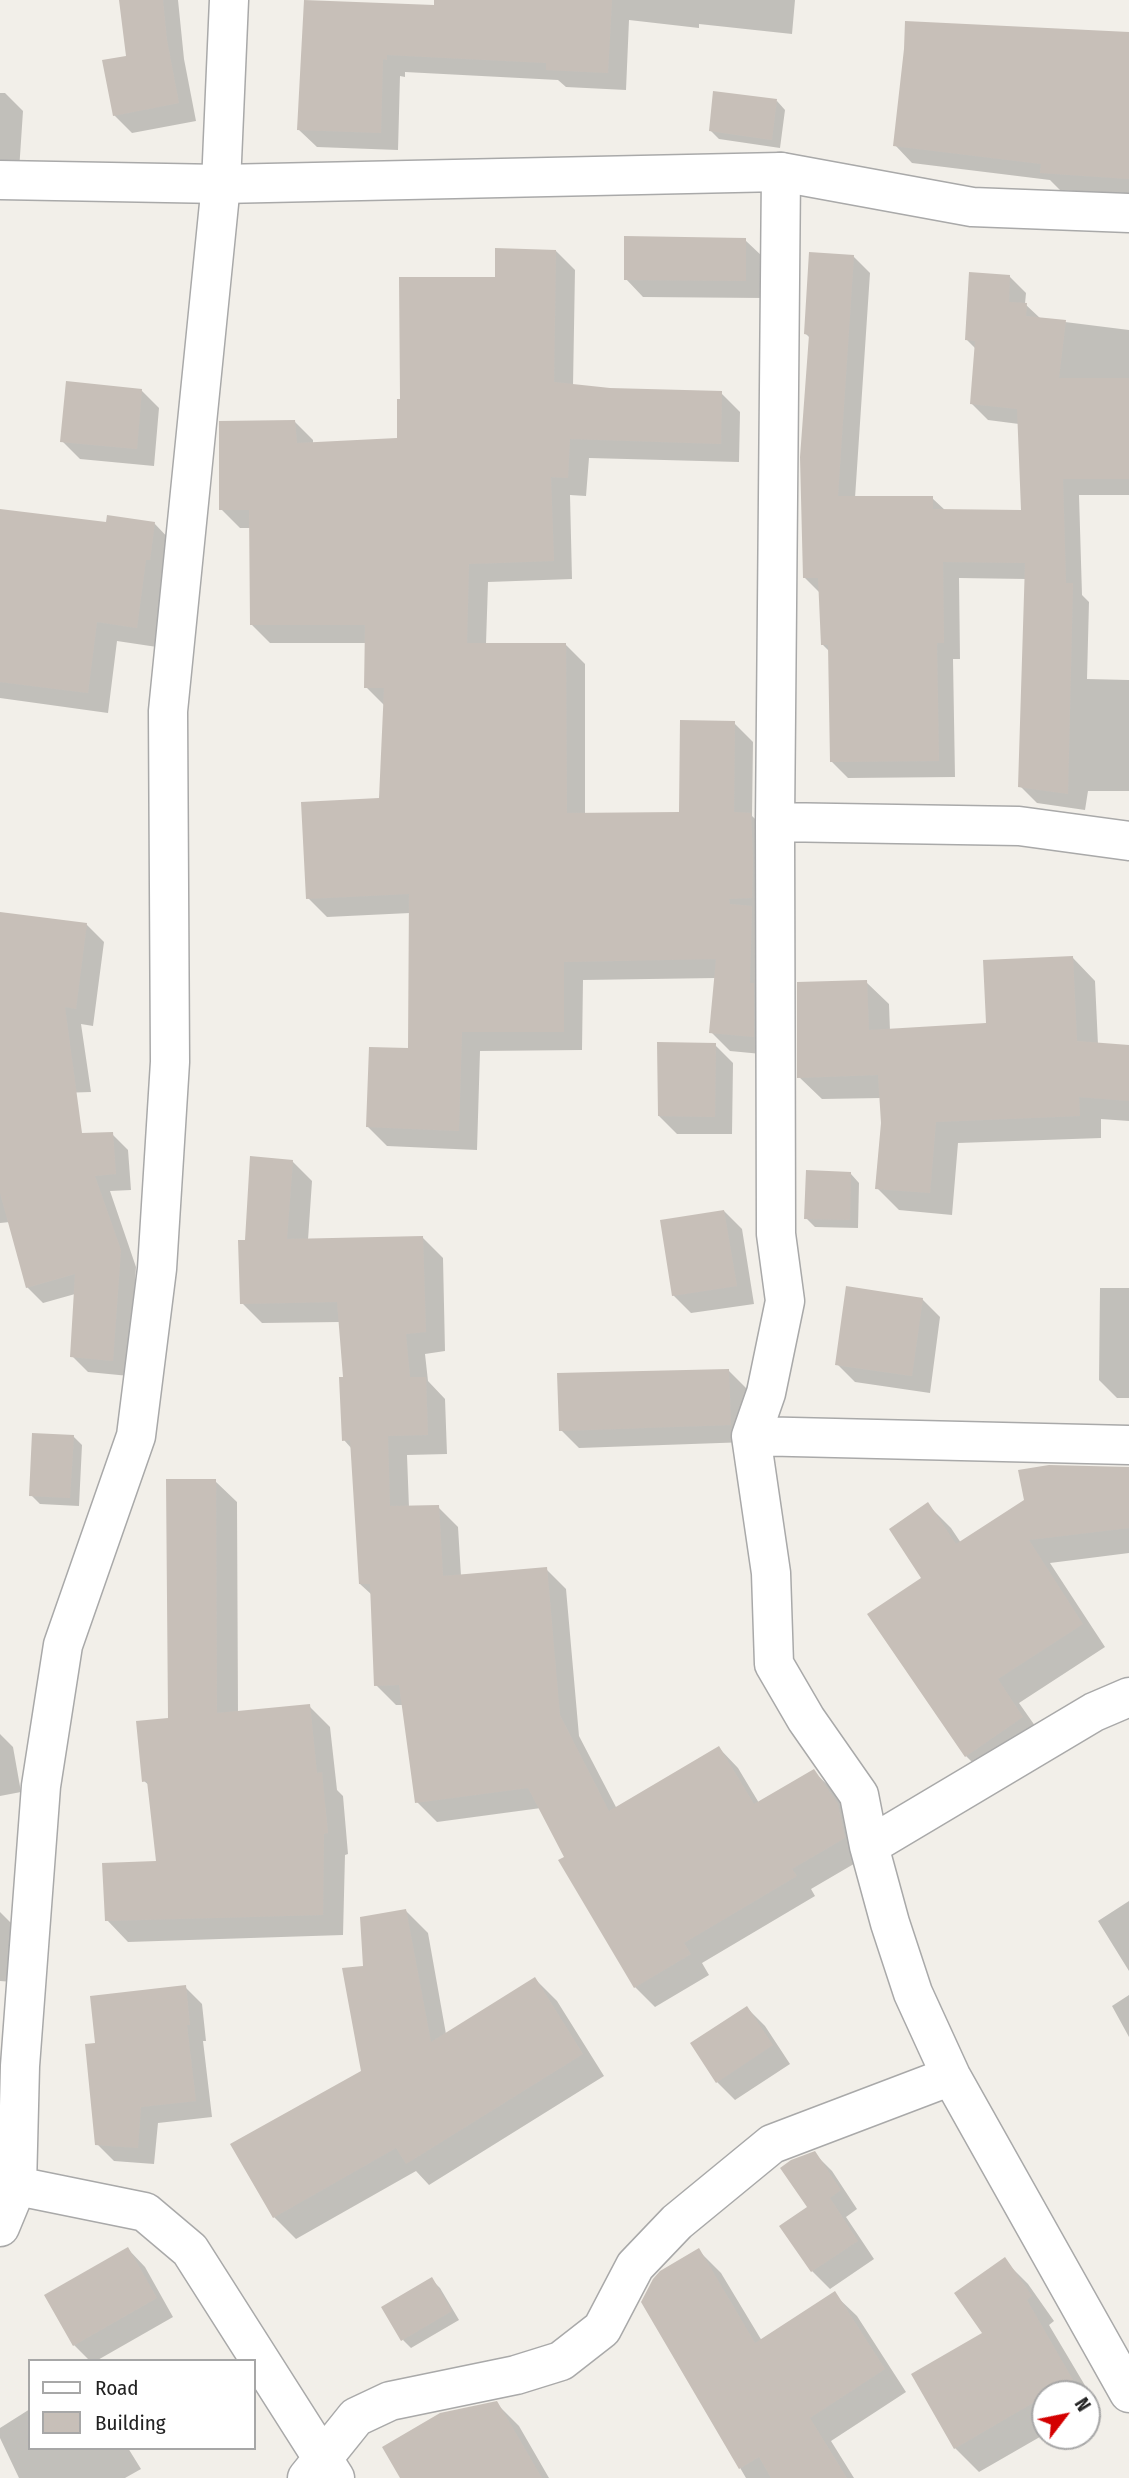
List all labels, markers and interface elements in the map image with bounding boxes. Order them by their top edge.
legend [28,2359,256,2450]
text: Road [95,2375,139,2401]
north arrow [1031,2380,1101,2450]
text: N [1070,2394,1095,2416]
text: Building [95,2410,166,2436]

